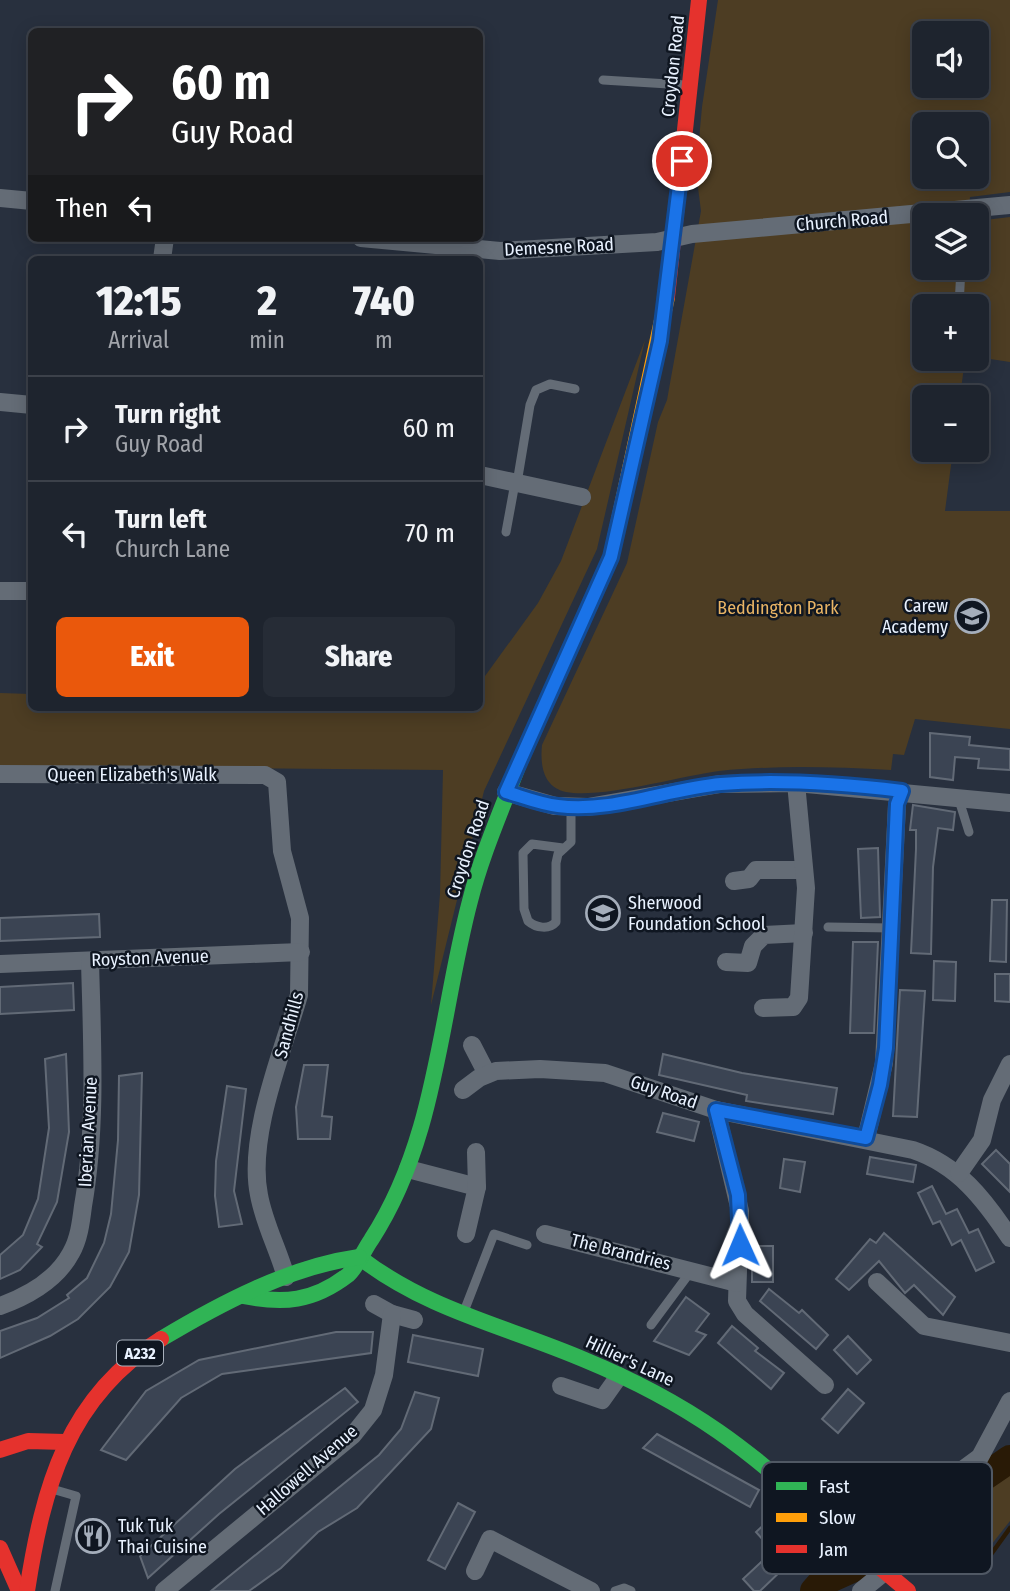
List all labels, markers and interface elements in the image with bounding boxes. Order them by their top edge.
street label: Croydon Road [657,14,689,118]
map controls [912,21,989,462]
button: sound [912,21,989,98]
text: 60 m [171,53,271,112]
icon: right [56,56,147,147]
button: search [912,112,989,189]
text: Guy Road [171,113,294,151]
pin [652,131,712,191]
icon: arrive [663,142,701,180]
icon: left [122,189,160,227]
text: Then [56,193,108,224]
button: layers [912,203,989,280]
street label: Church Road [795,206,889,236]
street label: Demesne Road [504,233,614,261]
text: 12:15 [96,276,181,326]
text: 2 [257,276,277,326]
text: 740 [353,276,415,326]
button: + [912,294,989,371]
text: Arrival [108,326,169,354]
text: min [249,326,285,354]
text: m [375,326,393,354]
button: − [912,385,989,462]
text: Turn right [115,399,221,430]
icon: right [56,410,94,448]
text: 60 m [402,413,455,444]
text: Guy Road [115,430,204,458]
text: Turn left [115,504,207,535]
icon: left [56,515,94,553]
text: 70 m [405,518,455,549]
text: Church Lane [115,535,230,563]
place label: Carew Academy [882,595,948,638]
park label: Beddington Park [717,597,839,619]
school or university icon: Carew Academy [953,597,991,635]
button: Exit [56,617,249,697]
button: Share [263,617,455,697]
street label: Queen Elizabeth's Walk [47,764,217,786]
street label: Croydon Road [442,797,494,901]
place label: Sherwood Foundation School [628,892,766,935]
school or university icon: Sherwood Foundation School [584,894,622,932]
street label: Royston Avenue [91,945,209,971]
street label: Sandhills [270,989,309,1061]
street label: Guy Road [628,1070,700,1114]
street label: Iberian Avenue [74,1076,102,1188]
position arrow [703,1208,777,1282]
street label: The Brandries [569,1229,673,1275]
street label: Hillier's Lane [582,1331,678,1391]
road number: A232 [117,1340,163,1366]
street label: Hallowell Avenue [252,1420,362,1520]
legend [762,1462,992,1574]
text: Fast [819,1475,850,1498]
text: Slow [819,1506,856,1529]
place label: Tuk Tuk Thai Cuisine [118,1515,207,1558]
restaurant icon: Tuk Tuk Thai Cuisine [74,1517,112,1555]
text: Jam [819,1538,848,1561]

